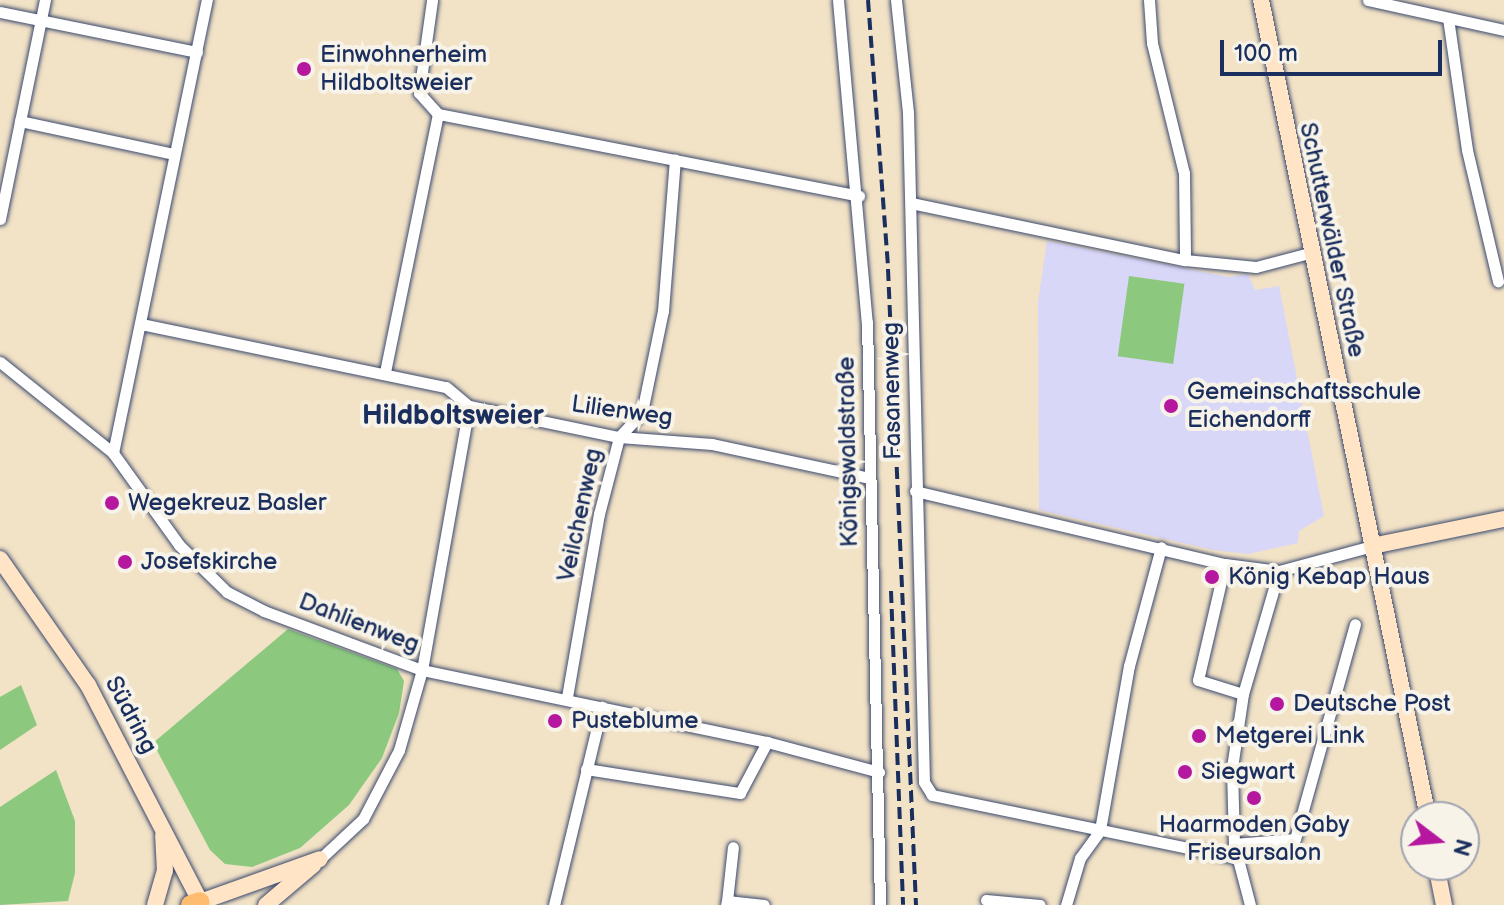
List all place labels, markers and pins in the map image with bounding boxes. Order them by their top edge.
place label: Einwohnerheim Hildboltsweier [320,41,487,97]
marker: Einwohnerheim Hildboltsweier [295,60,313,78]
place label: Gemeinschaftsschule Eichendorff [1187,378,1421,434]
marker: Gemeinschaftsschule Eichendorff [1162,397,1180,415]
place label: Wegekreuz Basler [128,489,326,517]
marker: Wegekreuz Basler [103,494,121,512]
place label: Josefskirche [141,548,277,576]
marker: Josefskirche [116,553,134,571]
place label: König Kebap Haus [1228,563,1430,591]
marker: König Kebap Haus [1203,568,1221,586]
place label: Deutsche Post [1293,690,1451,718]
marker: Deutsche Post [1268,695,1286,713]
place label: Pusteblume [571,707,699,735]
marker: Pusteblume [546,712,564,730]
place label: Metgerei Link [1215,722,1364,750]
marker: Metgerei Link [1190,727,1208,745]
place label: Siegwart [1201,758,1295,786]
marker: Siegwart [1176,763,1194,781]
marker: Haarmoden Gaby Friseursalon [1245,789,1263,807]
place label: Haarmoden Gaby Friseursalon [1159,811,1349,867]

